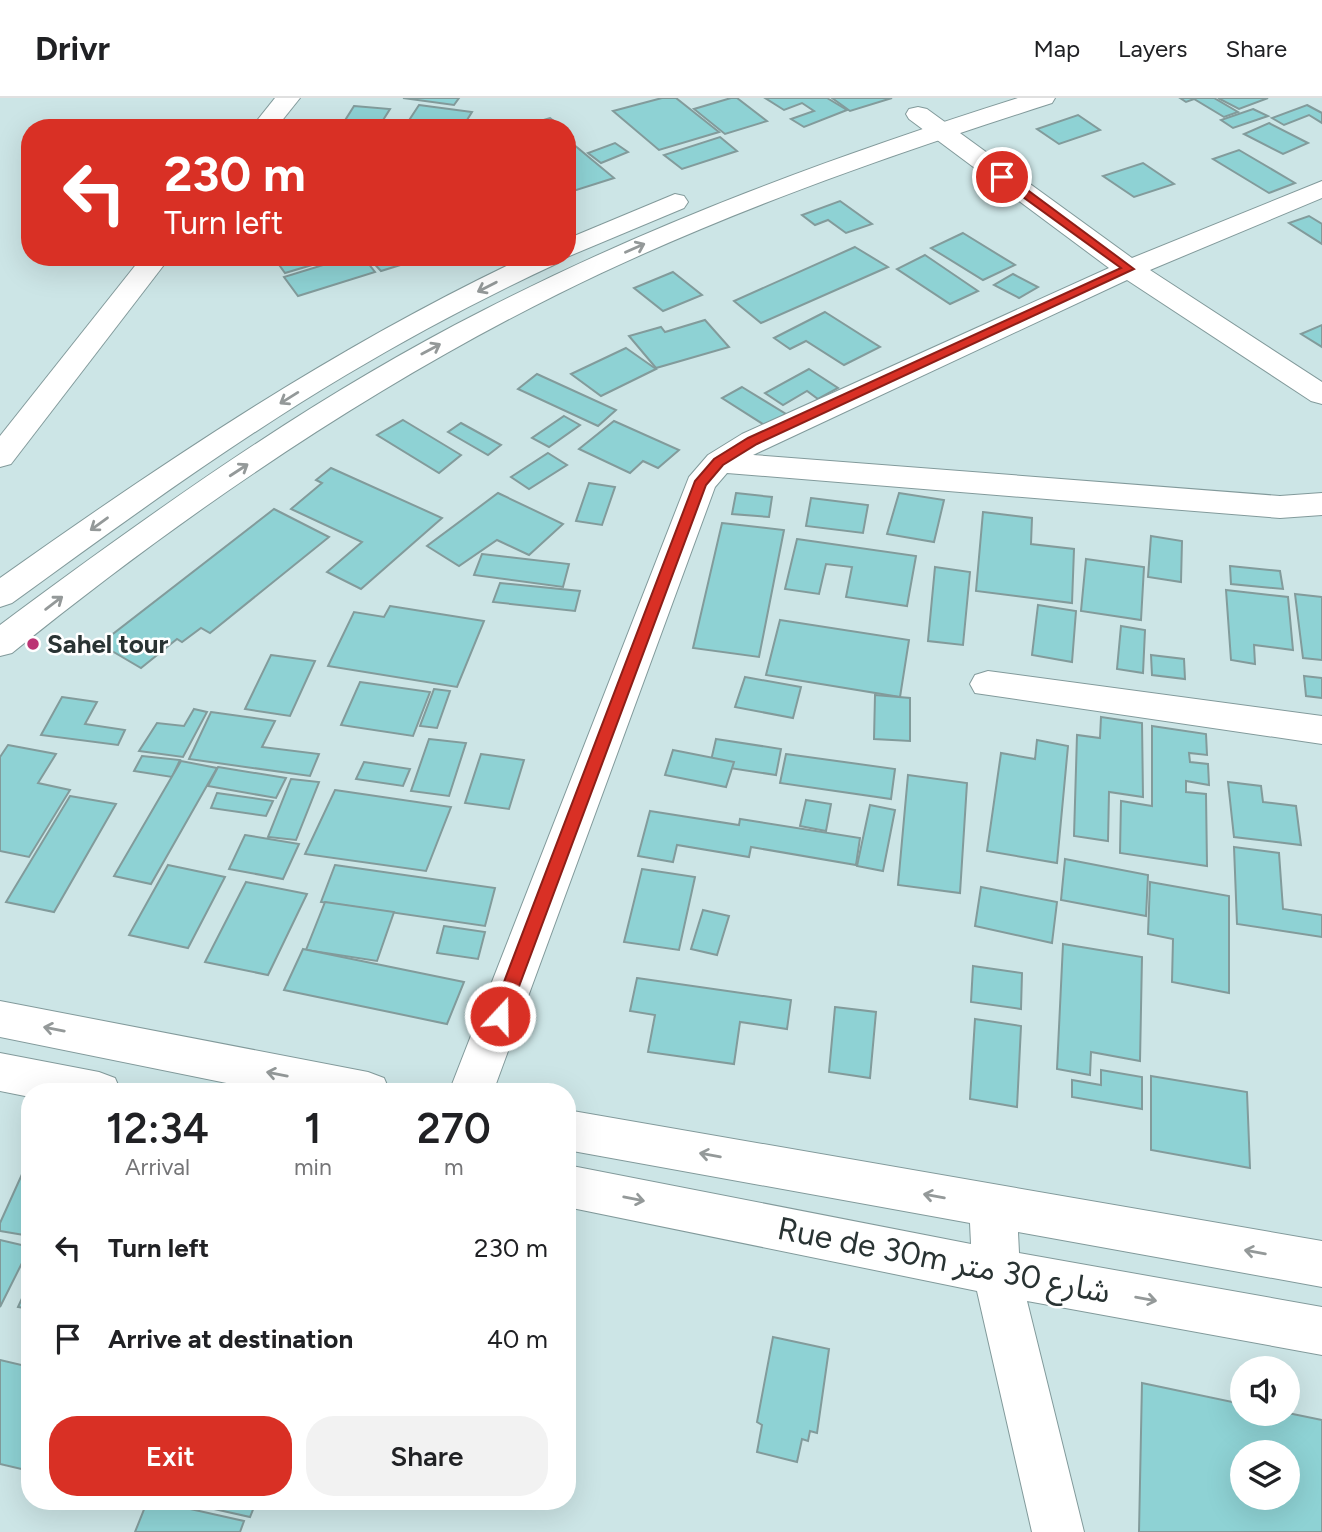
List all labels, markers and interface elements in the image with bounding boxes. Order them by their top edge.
text: Drivr [35,29,110,68]
text: Map [1033,34,1080,63]
text: Layers [1118,34,1187,63]
text: Share [1225,34,1287,63]
text: 230 m [164,144,306,203]
icon: left [49,147,140,238]
pin [972,147,1032,207]
icon: arrive [983,158,1021,196]
text: Turn left [164,204,283,242]
one-way arrow [624,241,645,254]
one-way arrow [477,280,498,294]
one-way arrow [420,341,441,355]
one-way arrow [280,391,299,406]
one-way arrow [228,463,248,477]
one-way arrow [90,517,109,531]
one-way arrow [45,596,64,611]
place label: Sahel tour [47,628,169,660]
marker: Sahel tour [25,636,41,652]
position arrow [463,979,537,1053]
one-way arrow [43,1022,66,1036]
one-way arrow [266,1066,289,1080]
text: 12:34 [106,1103,209,1154]
text: 1 [304,1103,322,1154]
text: 270 [417,1103,491,1154]
one-way arrow [699,1148,722,1162]
text: Arrival [125,1153,190,1181]
text: min [294,1153,332,1181]
text: m [444,1153,464,1181]
one-way arrow [923,1188,946,1202]
one-way arrow [622,1193,645,1206]
street label: Rue de 30m شارع 30 متر [774,1209,1114,1316]
icon: left [49,1229,87,1267]
text: Turn left [108,1232,209,1264]
text: 230 m [474,1232,548,1264]
one-way arrow [1244,1245,1267,1258]
one-way arrow [1134,1293,1157,1306]
icon: arrive [49,1320,87,1358]
text: Arrive at destination [108,1323,353,1355]
text: 40 m [487,1323,548,1355]
map controls [1230,1356,1300,1510]
button: sound [1230,1356,1300,1426]
button: Exit [49,1416,292,1496]
button: Share [306,1416,548,1496]
button: layers [1230,1440,1300,1510]

